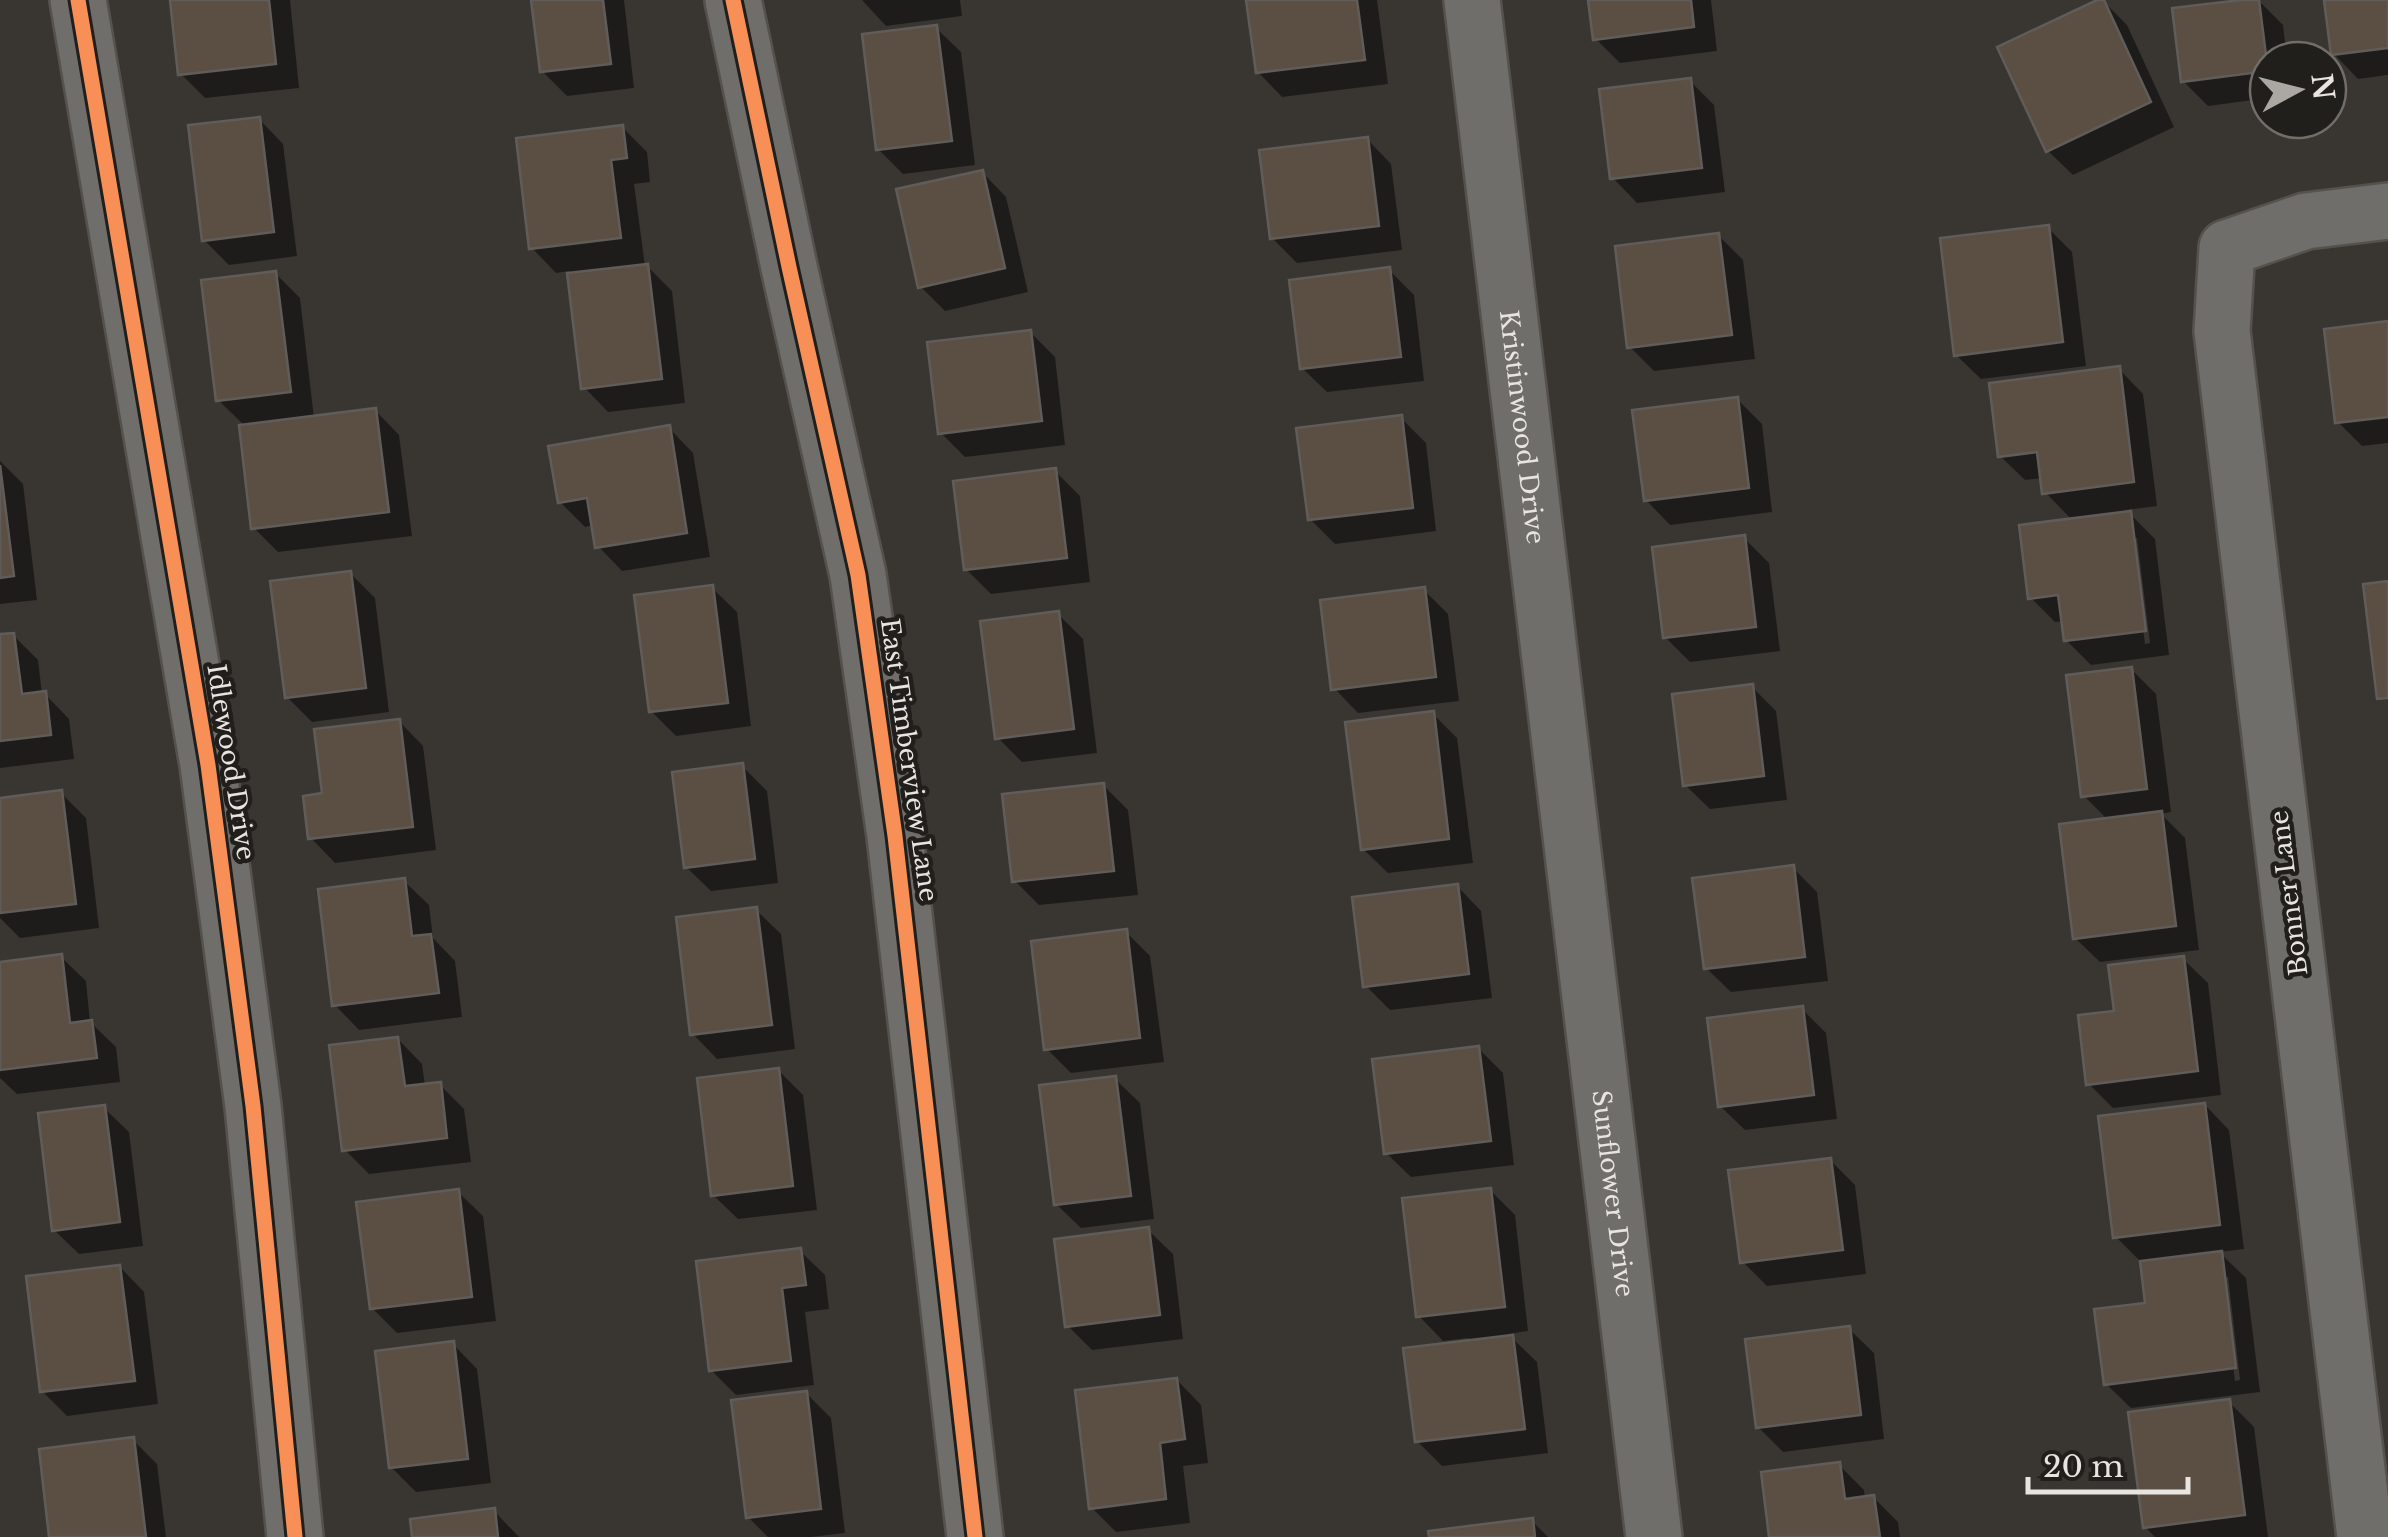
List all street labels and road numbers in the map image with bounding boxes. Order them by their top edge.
street label: Kristinwood Drive [1493,308,1552,546]
street label: East Timberview Lane [874,616,944,904]
street label: Idlewood Drive [200,662,262,862]
street label: Bonner Lane [2263,809,2315,977]
street label: Sunflower Drive [1586,1088,1641,1299]

